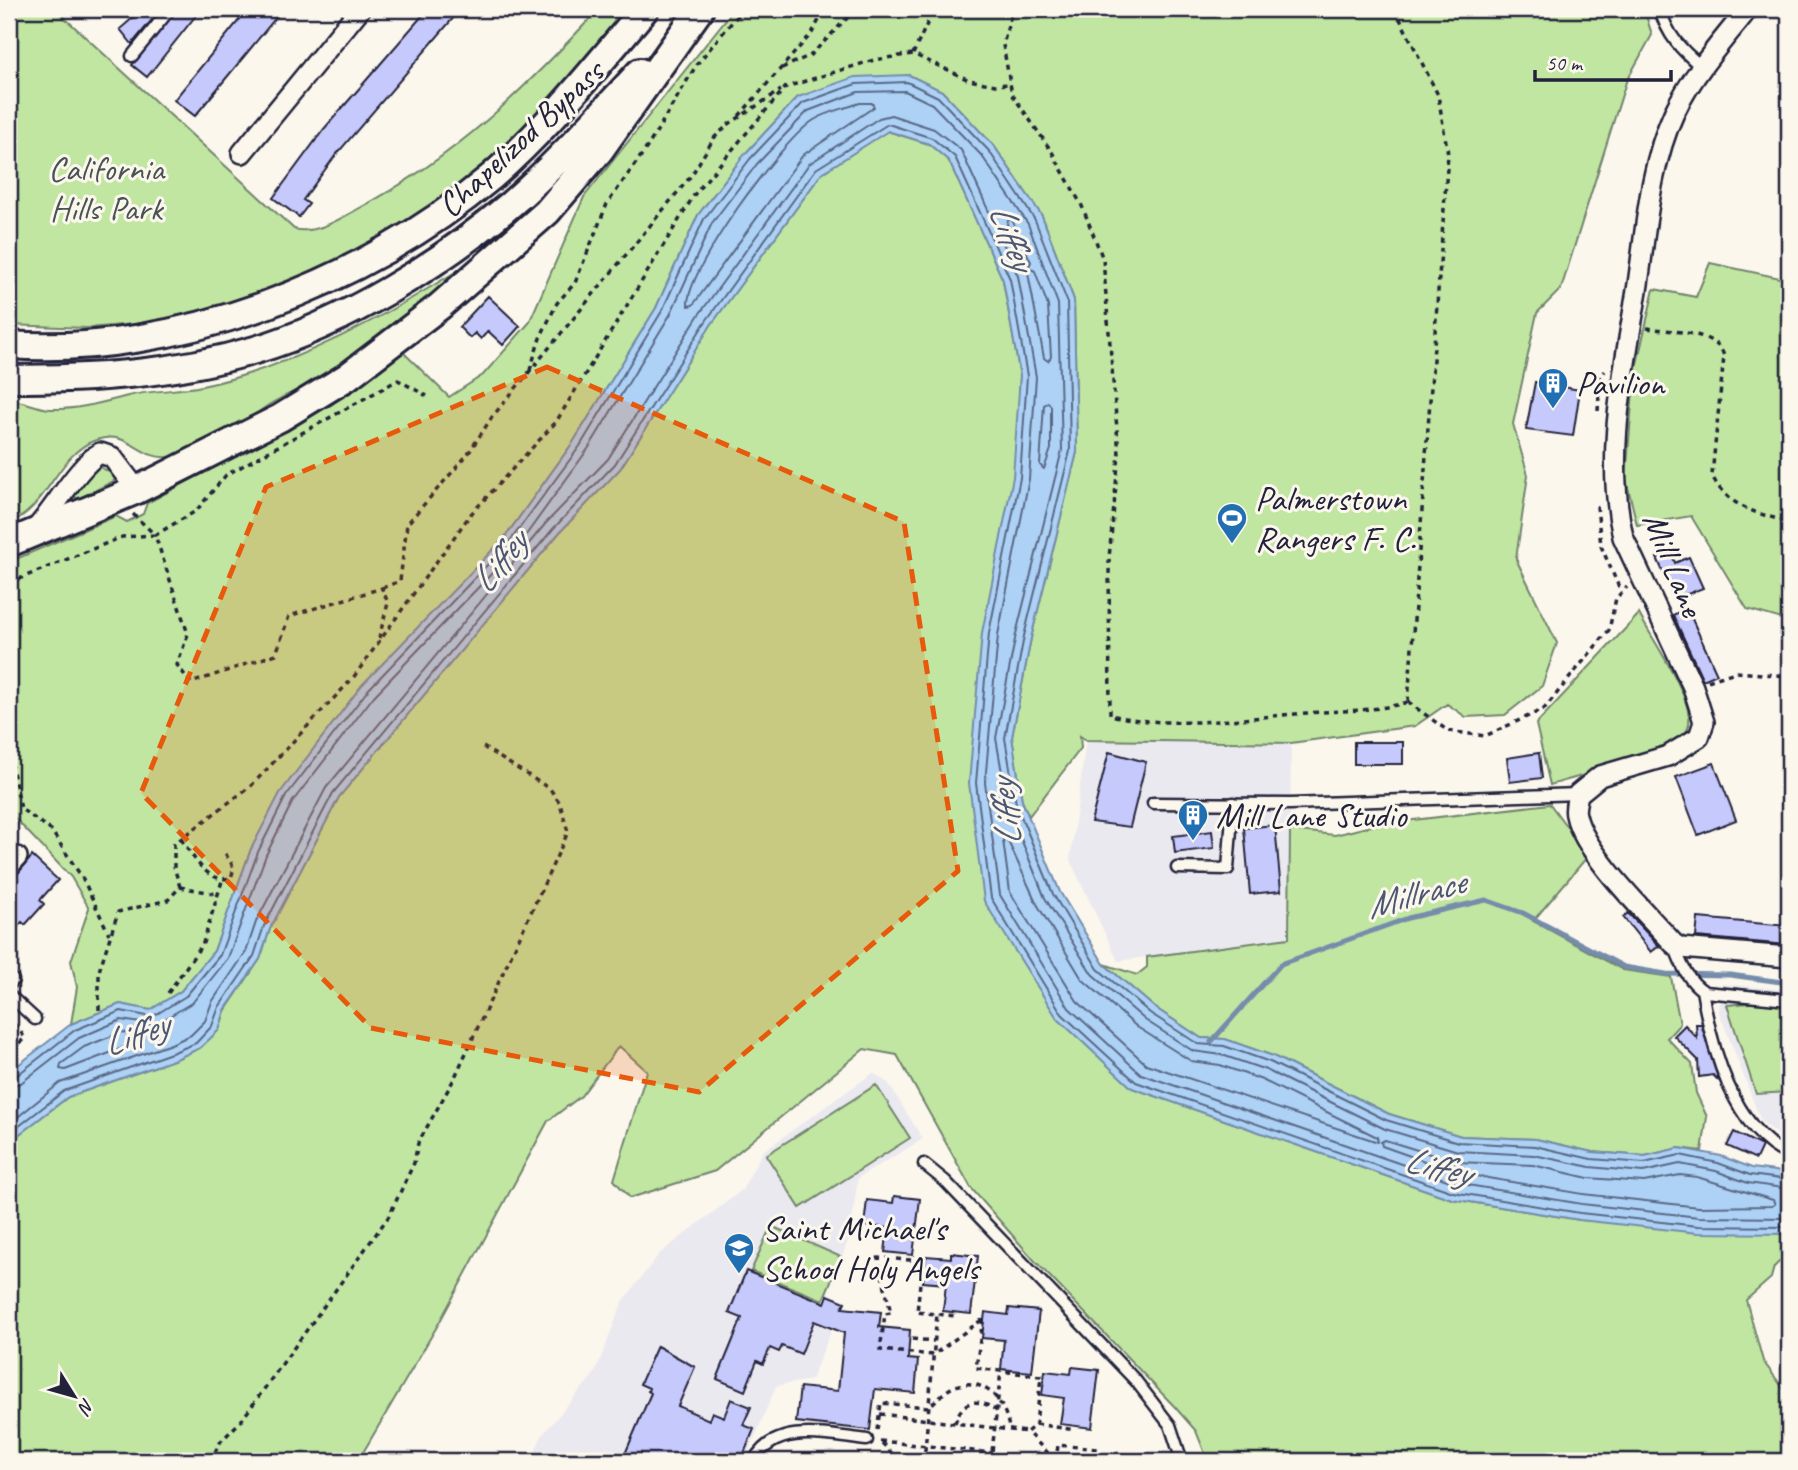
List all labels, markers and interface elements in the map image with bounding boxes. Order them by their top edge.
scale bar [1535,38,1672,82]
street label: Chapelizod Bypass [427,48,615,227]
text: 50 m [1546,50,1584,76]
park label: California Hills Park [48,146,166,231]
water label: Liffey [979,197,1049,281]
place label: Pavilion [1576,361,1666,406]
building icon: Pavilion [1536,366,1570,410]
place label: Palmerstown Rangers F. C. [1255,476,1416,561]
sports icon: Palmerstown Rangers F. C. [1215,501,1249,545]
street label: Mill Lane [1632,505,1716,625]
water label: Liffey [459,516,541,602]
water label: Liffey [976,771,1032,849]
place label: Mill Lane Studio [1216,793,1408,838]
building icon: Mill Lane Studio [1176,798,1210,842]
water label: Millrace [1361,857,1474,929]
water label: Liffey [96,998,180,1066]
water label: Liffey [1400,1135,1482,1197]
place label: Saint Michael's School Holy Angels [762,1206,982,1291]
school or university icon: Saint Michael's School Holy Angels [722,1231,756,1275]
north arrow [38,1362,108,1432]
text: N [72,1394,100,1420]

